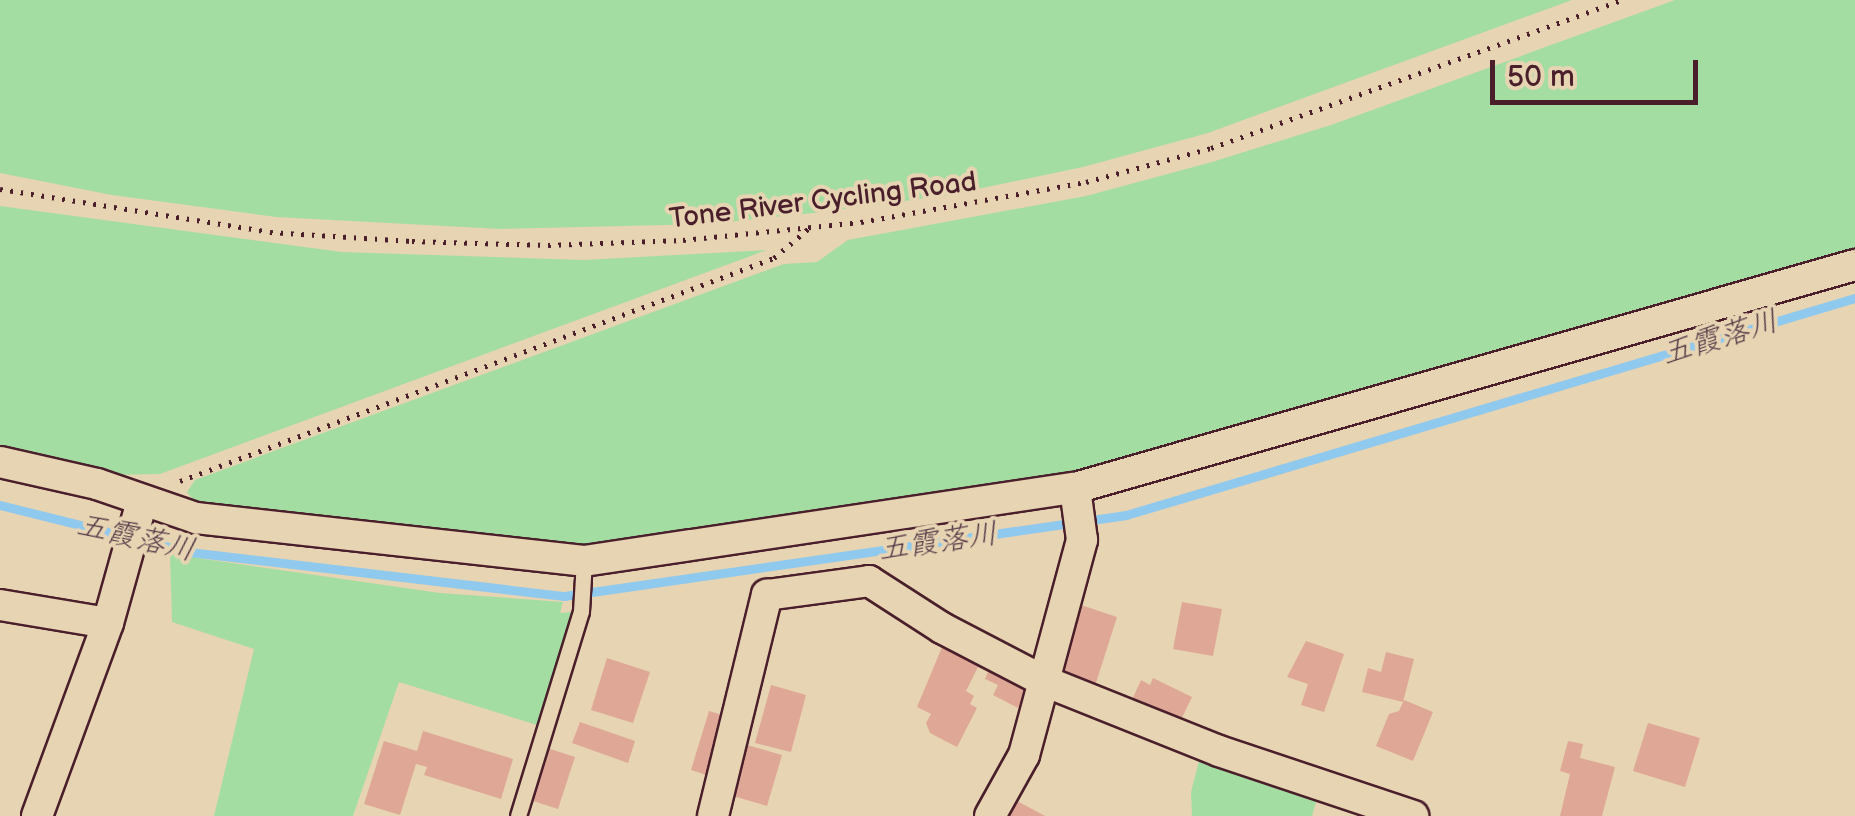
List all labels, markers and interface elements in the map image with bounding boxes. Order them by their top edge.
scale bar [1495,40,1702,102]
text: 50 m [1507,59,1575,95]
street label: Tone River Cycling Road [667,165,979,237]
water label: 五霞落川 [1657,303,1783,373]
water label: 五霞落川 [73,507,199,569]
water label: 五霞落川 [876,516,1000,568]

